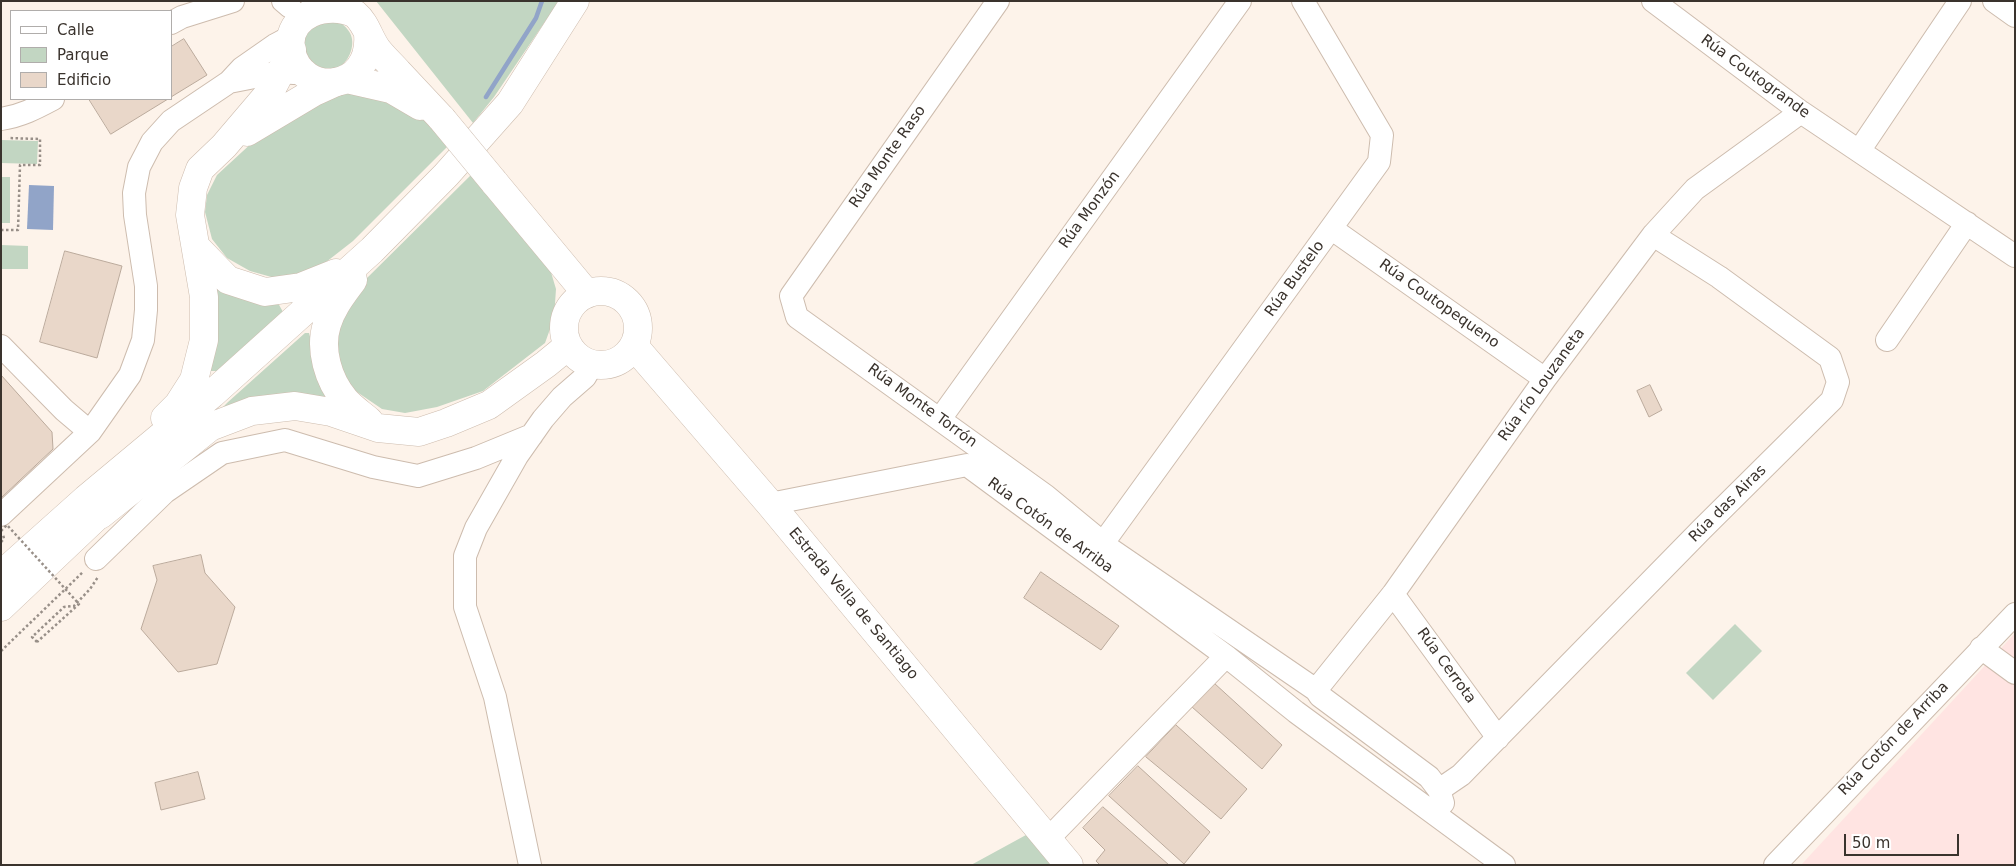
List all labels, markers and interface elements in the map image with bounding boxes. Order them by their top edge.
legend [10,10,172,100]
text: Calle [57,21,94,39]
street label: Rúa Coutogrande [1697,31,1813,123]
text: Parque [57,46,109,64]
text: Edificio [57,71,111,89]
street label: Rúa Monte Raso [846,102,930,212]
street label: Rúa Monzón [1056,168,1124,252]
street label: Rúa Bustelo [1261,238,1329,320]
street label: Rúa Coutopequeno [1375,256,1503,352]
street label: Rúa río Louzaneta [1495,325,1589,445]
street label: Rúa Monte Torrón [864,360,980,452]
street label: Rúa das Airas [1686,462,1770,546]
street label: Rúa Cotón de Arriba [984,474,1116,578]
street label: Estrada Vella de Santiago [784,525,922,683]
street label: Rúa Cerrota [1413,625,1479,707]
street label: Rúa Cotón de Arriba [1835,678,1953,800]
scale bar [1846,824,1961,856]
text: 50 m [1852,834,1890,852]

